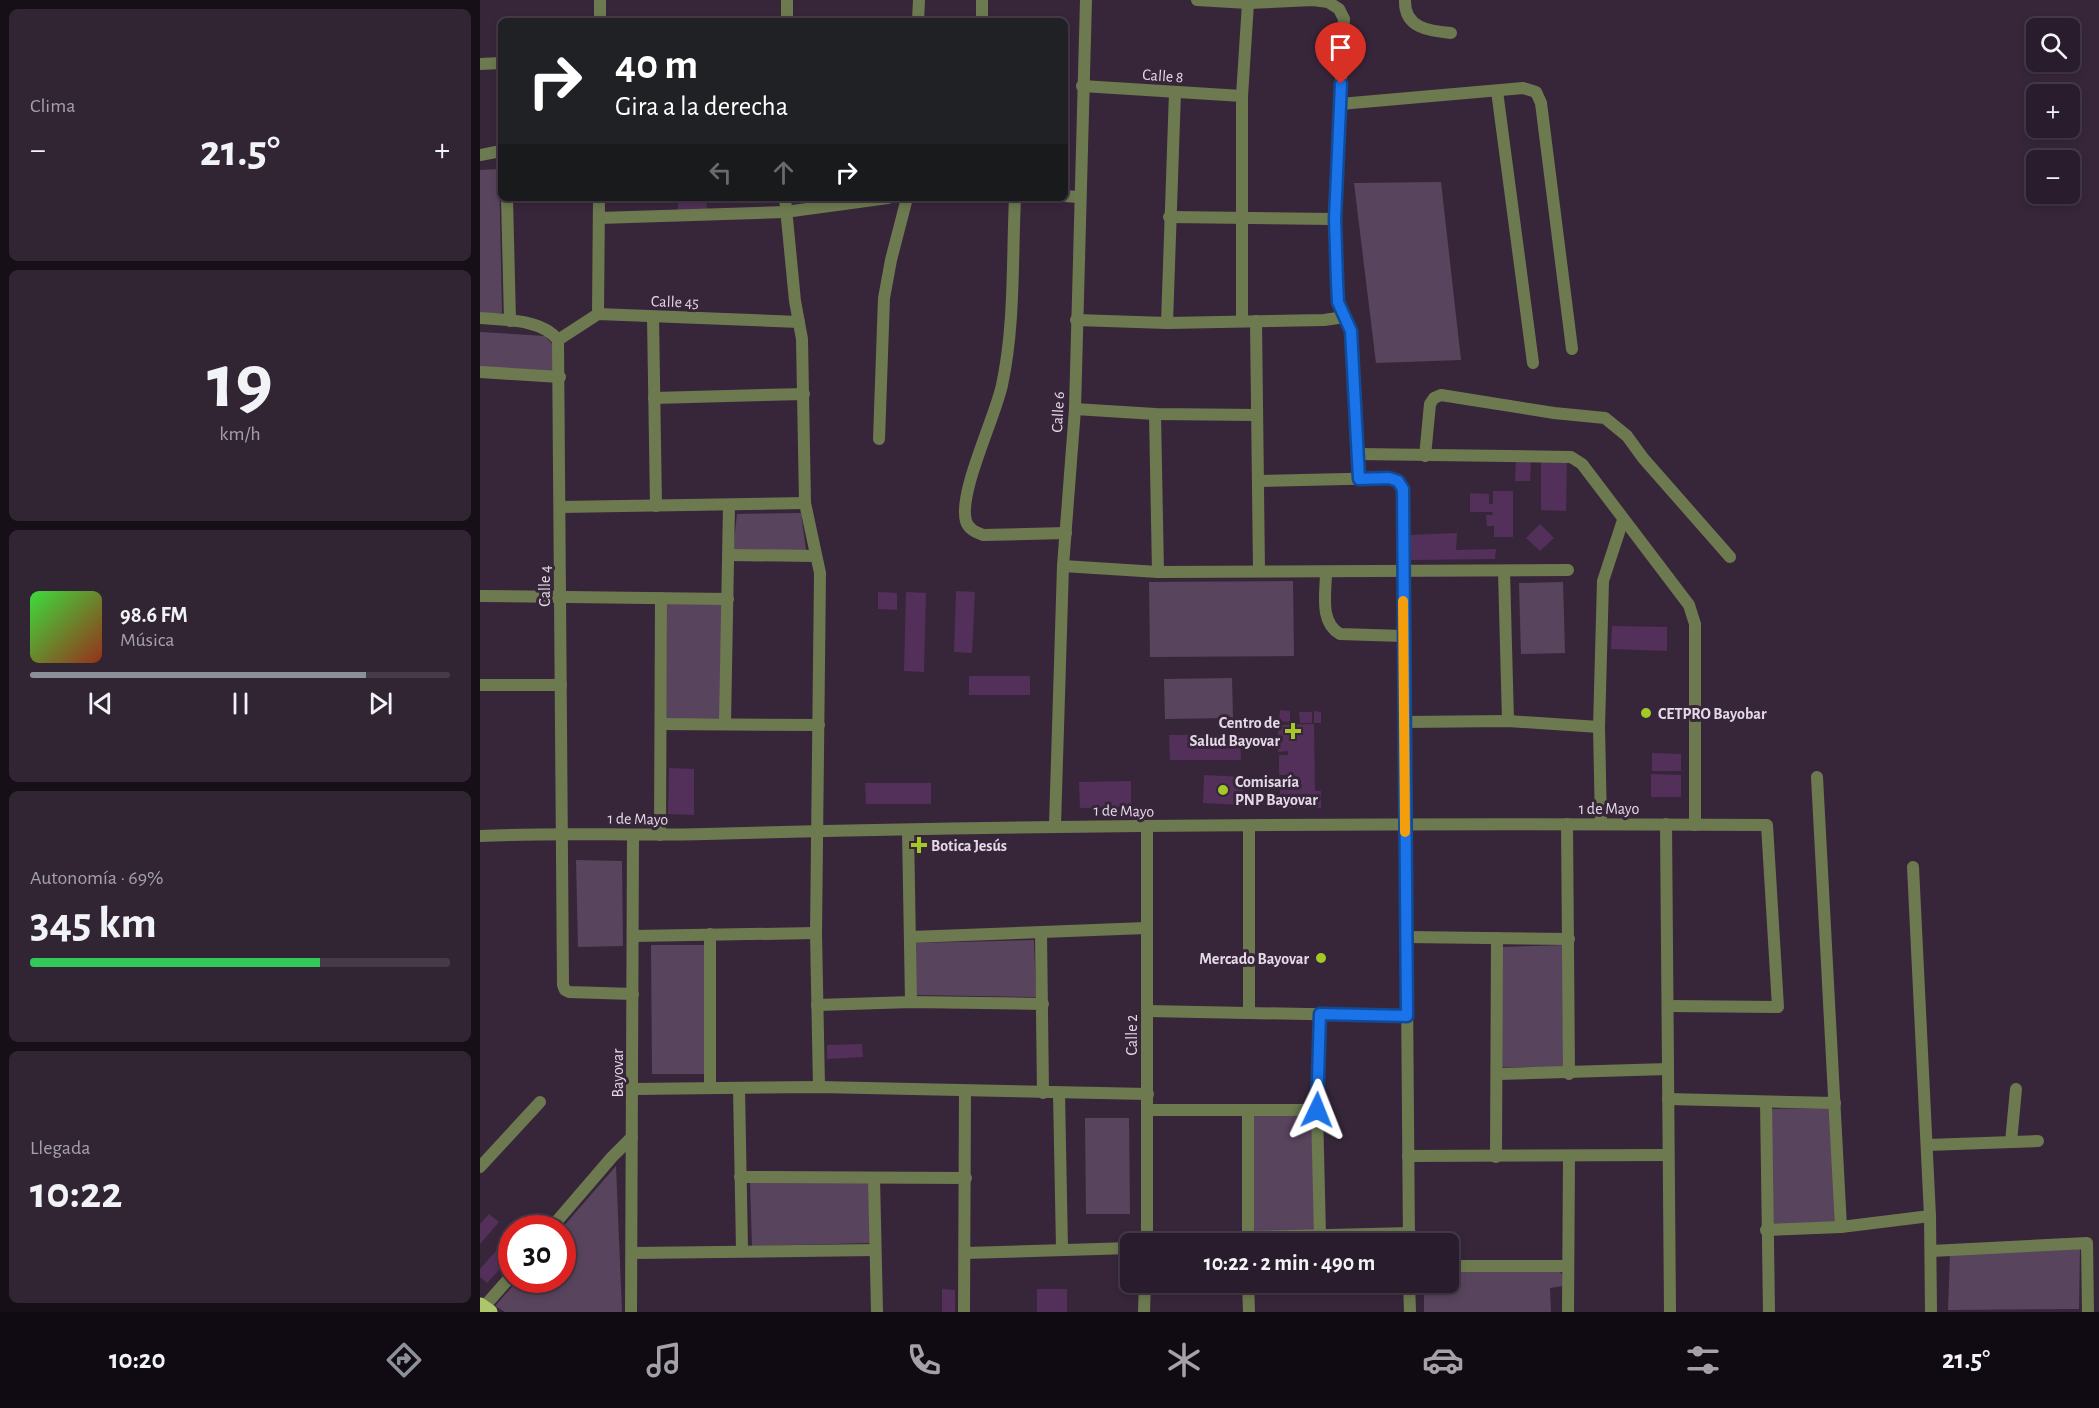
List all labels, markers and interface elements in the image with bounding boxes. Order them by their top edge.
map controls [2026,18,2080,204]
button: search [2026,18,2080,72]
pin [1315,22,1366,84]
icon: arrive [1324,31,1357,64]
icon: right [516,42,594,120]
text: 40 m [615,44,698,86]
street label: Calle 8 [1142,67,1184,85]
button: + [2026,84,2080,138]
text: Gira a la derecha [615,93,788,120]
text: Clima [30,96,75,116]
text: 21.5° [200,129,280,174]
text: − [30,134,46,167]
text: + [434,134,450,167]
button: − [2026,150,2080,204]
icon: left [704,156,737,189]
icon: ahead [767,156,800,189]
icon: right [830,156,863,189]
street label: Calle 45 [651,293,699,311]
text: 19 [207,344,273,422]
street label: Calle 6 [1049,391,1067,433]
text: km/h [219,424,261,444]
street label: Calle 4 [537,565,553,607]
text: 98.6 FM [120,604,188,626]
text: Música [120,630,175,650]
icon: previous [84,687,117,720]
icon: pause [224,687,257,720]
icon: next [364,687,397,720]
marker: CETPRO Bayobar [1639,706,1653,720]
place label: CETPRO Bayobar [1658,706,1767,723]
place label: Centro de Salud Bayovar [1190,715,1280,750]
marker: Centro de Salud Bayovar [1284,722,1302,740]
place label: Comisaría PNP Bayovar [1235,774,1318,809]
marker: Comisaría PNP Bayovar [1216,783,1230,797]
street label: 1 de Mayo [1579,801,1639,818]
street label: 1 de Mayo [1094,802,1155,821]
street label: 1 de Mayo [608,810,669,829]
marker: Botica Jesús [912,838,926,852]
place label: Botica Jesús [931,838,1007,854]
text: Autonomía · 69% [30,868,164,888]
text: 345 km [30,901,157,946]
place label: Mercado Bayovar [1199,951,1309,968]
marker: Mercado Bayovar [1314,951,1328,965]
street label: Calle 2 [1124,1015,1140,1055]
street label: Bayovar [610,1048,627,1097]
position arrow [1285,1078,1349,1142]
text: Llegada [30,1138,91,1158]
text: 10:22 [30,1171,122,1216]
speed limit sign: 30 [498,1215,576,1293]
text: 10:22 · 2 min · 490 m [1204,1252,1375,1274]
icon: directions [383,1339,425,1381]
icon: music [643,1339,685,1381]
icon: phone [903,1339,945,1381]
icon: climate [1163,1339,1205,1381]
icon: car [1422,1339,1464,1381]
icon: filters [1682,1339,1724,1381]
text: 10:20 [109,1346,166,1373]
text: 21.5° [1942,1346,1990,1373]

